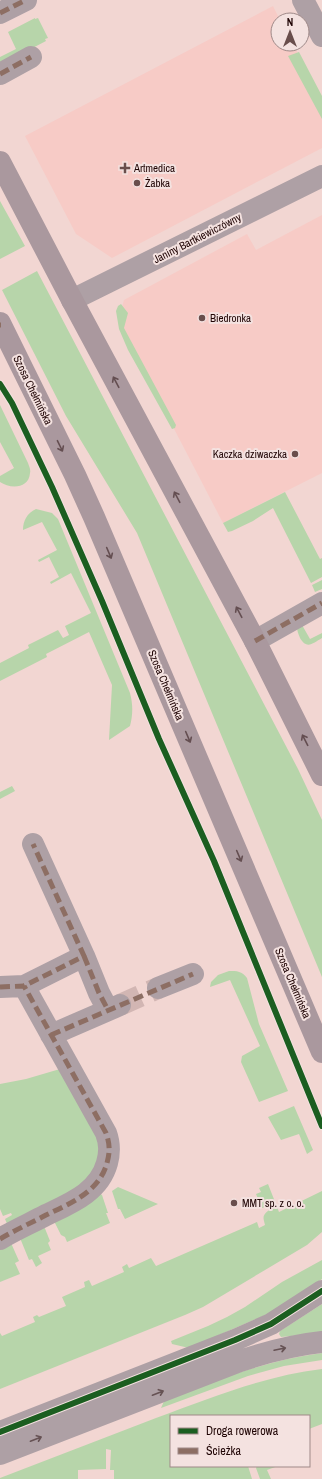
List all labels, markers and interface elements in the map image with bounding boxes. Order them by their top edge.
north arrow [270,12,310,52]
text: N [287,15,293,29]
place label: Artmedica [133,161,175,175]
marker: Artmedica [119,162,131,174]
place label: Żabka [145,176,170,190]
marker: Żabka [132,178,142,188]
street label: Janiny Bartkiewiczówny [151,210,244,266]
place label: Biedronka [210,311,251,325]
marker: Biedronka [197,313,207,323]
street label: Szosa Chełmińska [10,353,56,427]
one-way arrow [112,376,119,388]
one-way arrow [57,440,64,452]
place label: Kaczka dziwaczka [213,447,287,461]
marker: Kaczka dziwaczka [290,449,300,459]
one-way arrow [173,491,181,503]
one-way arrow [106,547,113,559]
one-way arrow [235,606,242,618]
street label: Szosa Chełmińska [145,648,187,722]
one-way arrow [185,730,193,742]
one-way arrow [300,734,308,746]
one-way arrow [236,850,244,862]
street label: Szosa Chełmińska [272,946,314,1020]
place label: MMT sp. z o. o. [242,1196,304,1210]
marker: MMT sp. z o. o. [229,1198,239,1208]
one-way arrow [273,1345,286,1353]
one-way arrow [151,1388,163,1396]
legend [170,1415,310,1467]
text: Droga rowerowa [206,1423,279,1439]
one-way arrow [30,1435,42,1443]
text: Ścieżka [206,1443,242,1459]

